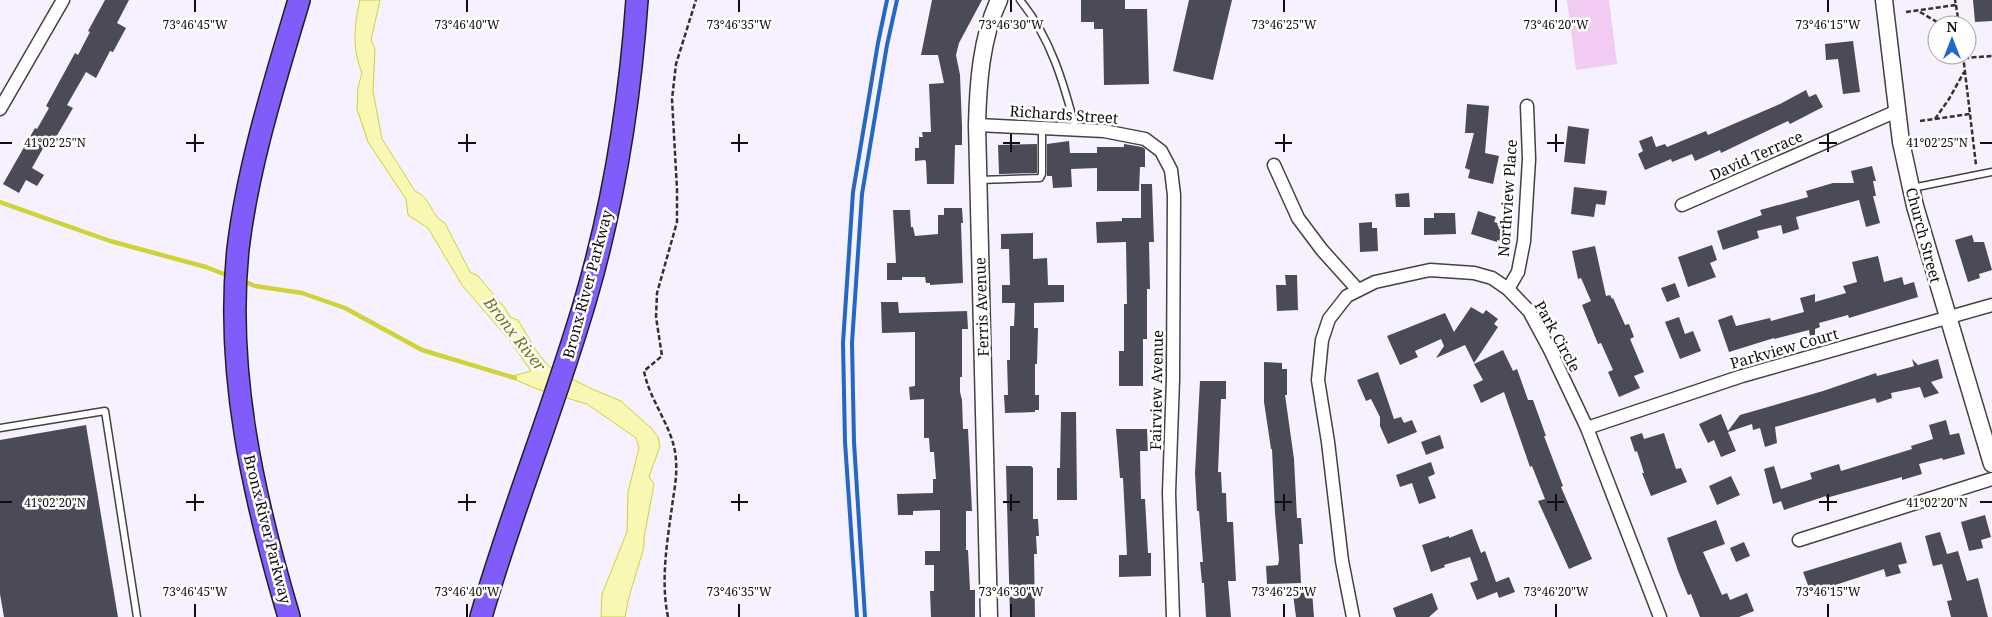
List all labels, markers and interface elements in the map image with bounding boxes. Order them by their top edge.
north arrow [1927,15,1977,65]
text: 73°46'45"W [162,16,228,33]
text: 73°46'40"W [434,16,500,33]
text: 73°46'35"W [706,16,772,33]
text: 73°46'30"W [978,16,1044,33]
text: 73°46'25"W [1251,16,1317,33]
text: 73°46'20"W [1523,16,1589,33]
text: 73°46'15"W [1795,16,1861,33]
text: N [1946,17,1958,36]
street label: Richards Street [1009,100,1119,128]
street label: David Terrace [1706,126,1806,184]
text: 41°02'25"N [24,134,86,151]
text: 41°02'25"N [1906,134,1968,151]
street label: Northview Place [1493,139,1521,257]
street label: Church Street [1902,185,1946,285]
street label: Bronx River Parkway [558,207,617,360]
street label: Ferris Avenue [969,257,993,357]
water label: Bronx River [478,291,551,376]
street label: Park Circle [1530,297,1586,375]
street label: Parkview Court [1728,323,1840,373]
street label: Fairview Avenue [1145,330,1167,450]
street label: Bronx River Parkway [240,452,296,606]
text: 41°02'20"N [24,494,86,511]
text: 41°02'20"N [1906,494,1968,511]
text: 73°46'45"W [162,583,228,600]
text: 73°46'40"W [434,583,500,600]
text: 73°46'35"W [706,583,772,600]
text: 73°46'30"W [978,583,1044,600]
text: 73°46'25"W [1251,583,1317,600]
text: 73°46'20"W [1523,583,1589,600]
text: 73°46'15"W [1795,583,1861,600]

